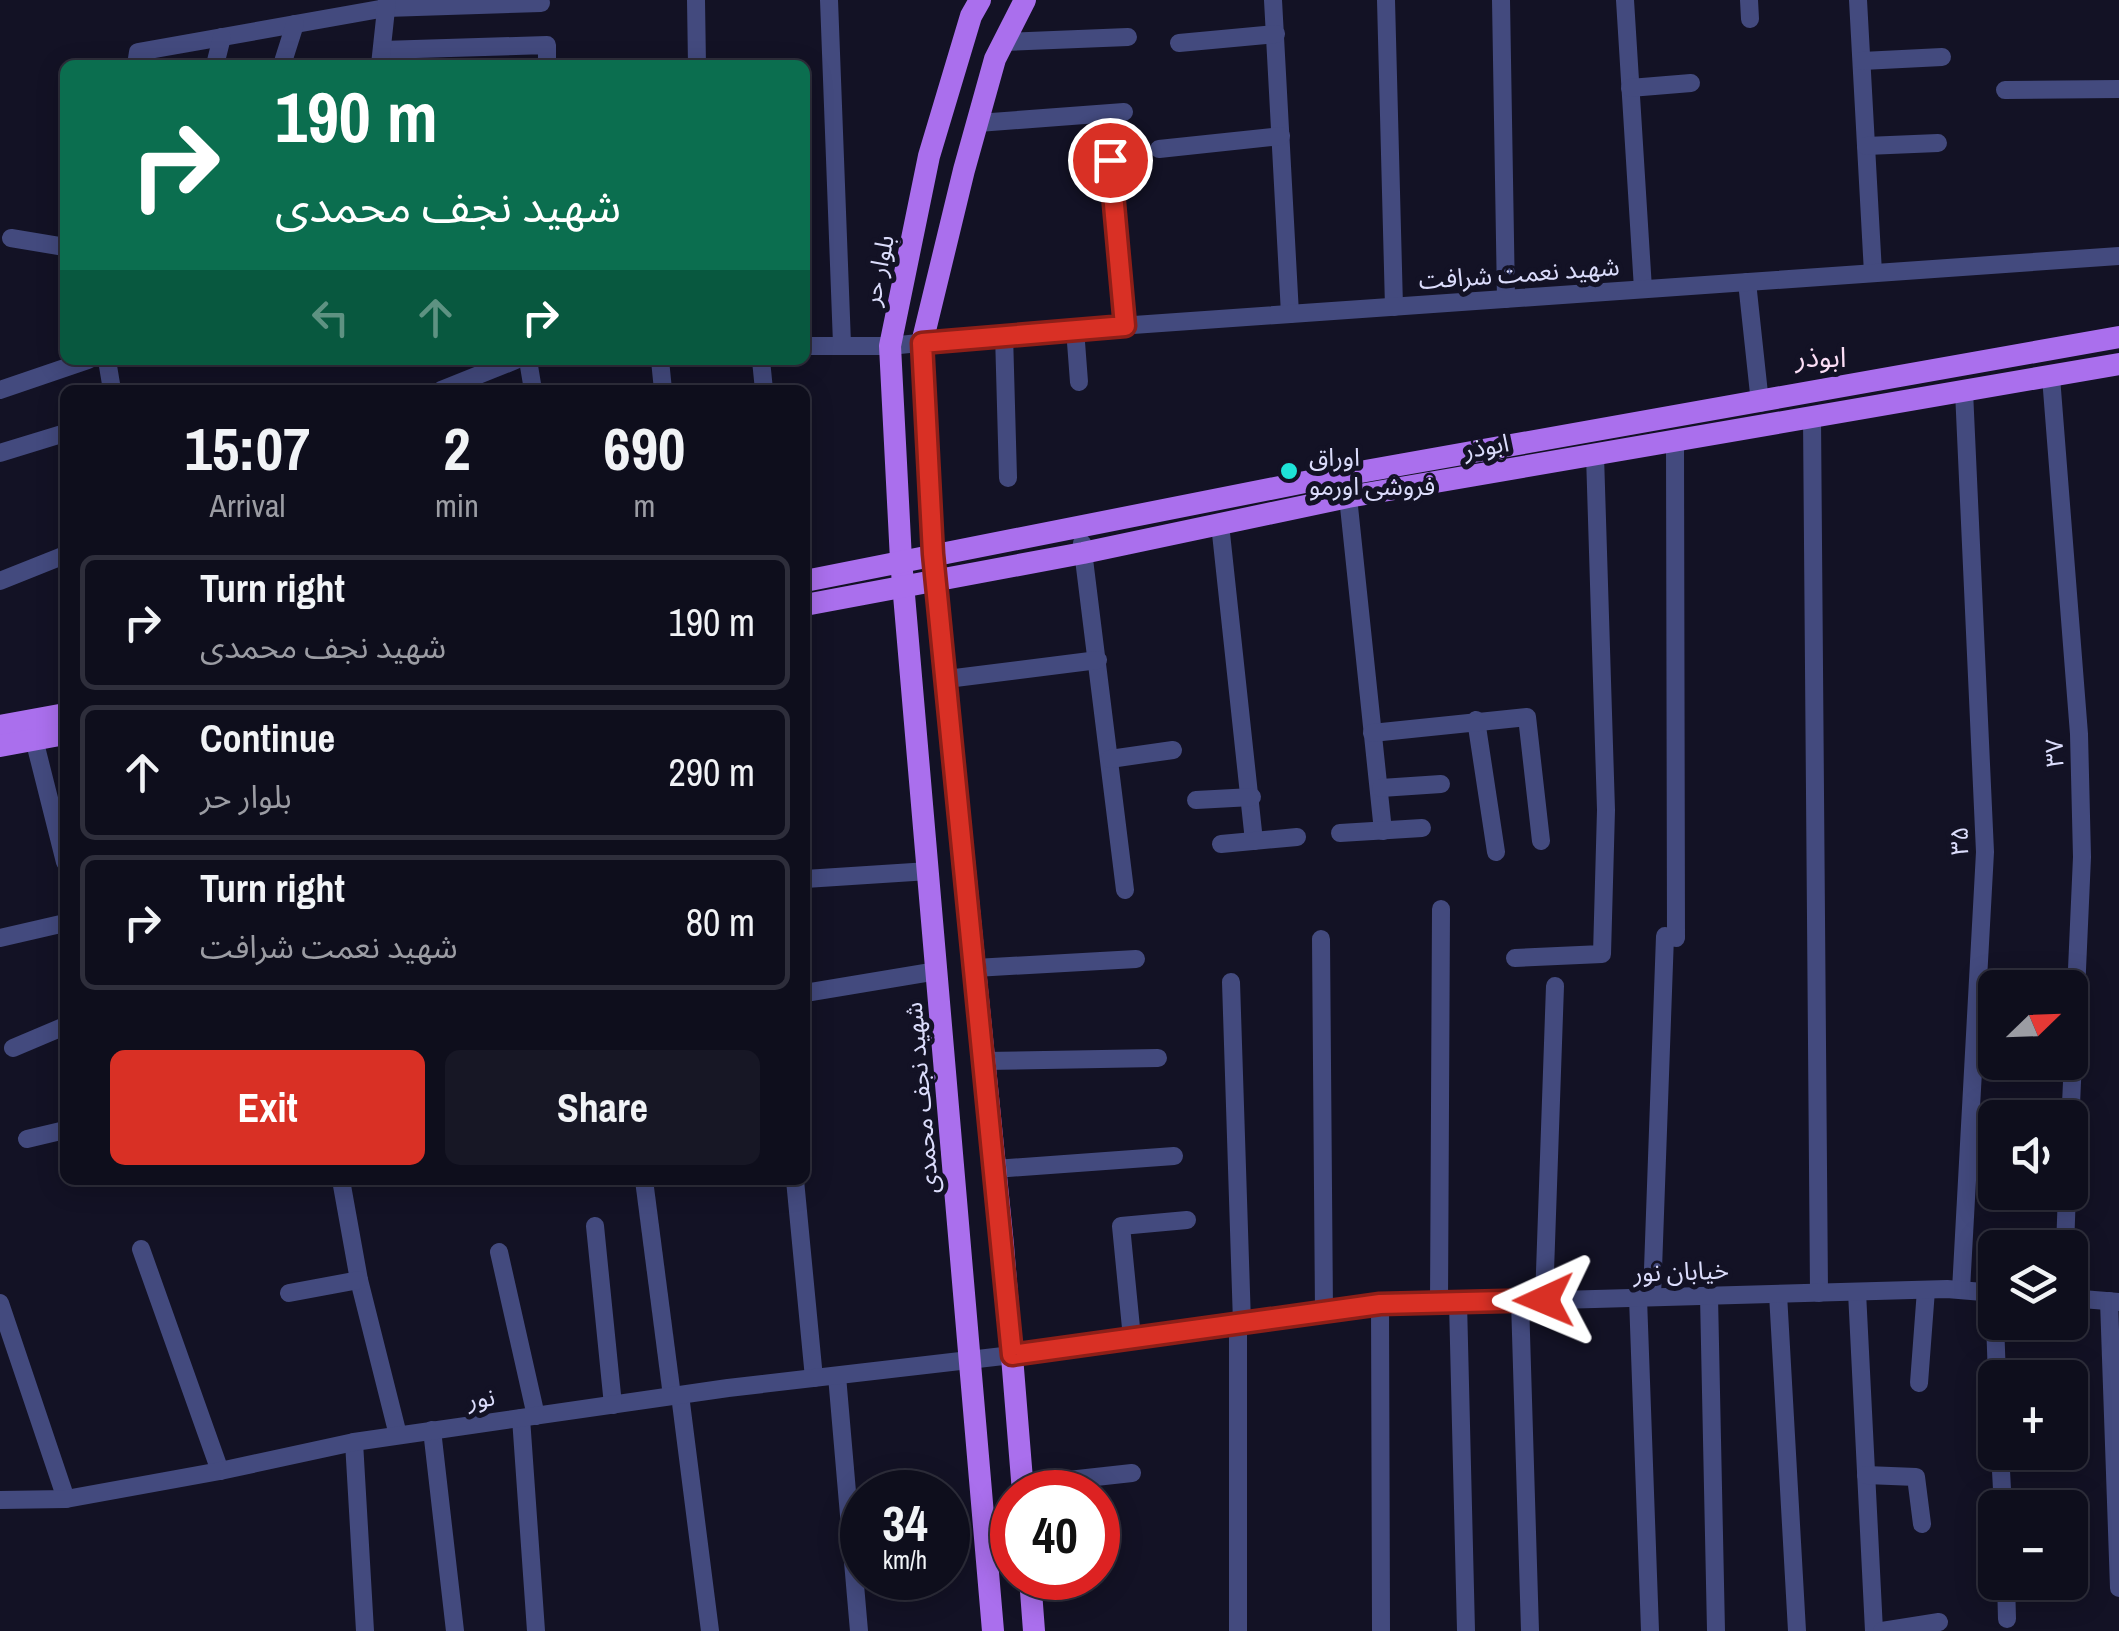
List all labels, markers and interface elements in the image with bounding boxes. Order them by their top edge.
text: 190 m [275,70,438,164]
icon: right [110,100,240,230]
pin [1068,118,1153,203]
icon: arrive [1083,133,1138,188]
text: شهید نجف محمدی [275,175,621,236]
street label: بلوار حر [854,232,902,309]
street label: شهید نعمت شرافت [1417,249,1621,297]
icon: left [303,290,358,345]
icon: ahead [408,290,463,345]
icon: right [513,290,568,345]
district label: ابوذر [1794,338,1847,376]
text: 15:07 [185,408,310,489]
text: 2 [443,408,471,489]
text: 690 [603,408,685,489]
street label: ابوذر [1460,425,1511,467]
place label: اوراق فروشی اورمو [1309,440,1435,503]
marker: اوراق فروشی اورمو [1278,460,1300,482]
text: Arrival [210,484,285,527]
text: min [435,484,479,527]
text: m [633,484,655,527]
text: Turn right [200,563,345,614]
icon: right [115,595,170,650]
text: 190 m [668,597,755,648]
text: شهید نجف محمدی [200,625,446,668]
text: Continue [200,713,335,764]
street label: ۳۷ [2037,738,2071,768]
icon: ahead [115,745,170,800]
text: 290 m [668,747,755,798]
text: بلوار حر [200,775,292,818]
street label: ۳۵ [1942,826,1976,856]
text: Turn right [200,863,345,914]
icon: right [115,895,170,950]
text: 80 m [686,897,755,948]
text: شهید نعمت شرافت [200,925,457,968]
north arrow [1978,970,2088,1080]
map controls [1978,970,2088,1600]
street label: شهید نجف محمدی [896,1001,946,1195]
button: Exit [110,1050,425,1165]
button: Share [445,1050,760,1165]
button: sound [1978,1100,2088,1210]
button: layers [1978,1230,2088,1340]
position arrow [1492,1248,1596,1352]
street label: خیابان نور [1632,1252,1729,1290]
button: + [1978,1360,2088,1470]
street label: نور [464,1379,497,1417]
speed limit sign: 40 [990,1470,1120,1600]
text: 34 [882,1489,928,1557]
button: − [1978,1490,2088,1600]
text: km/h [883,1543,927,1577]

